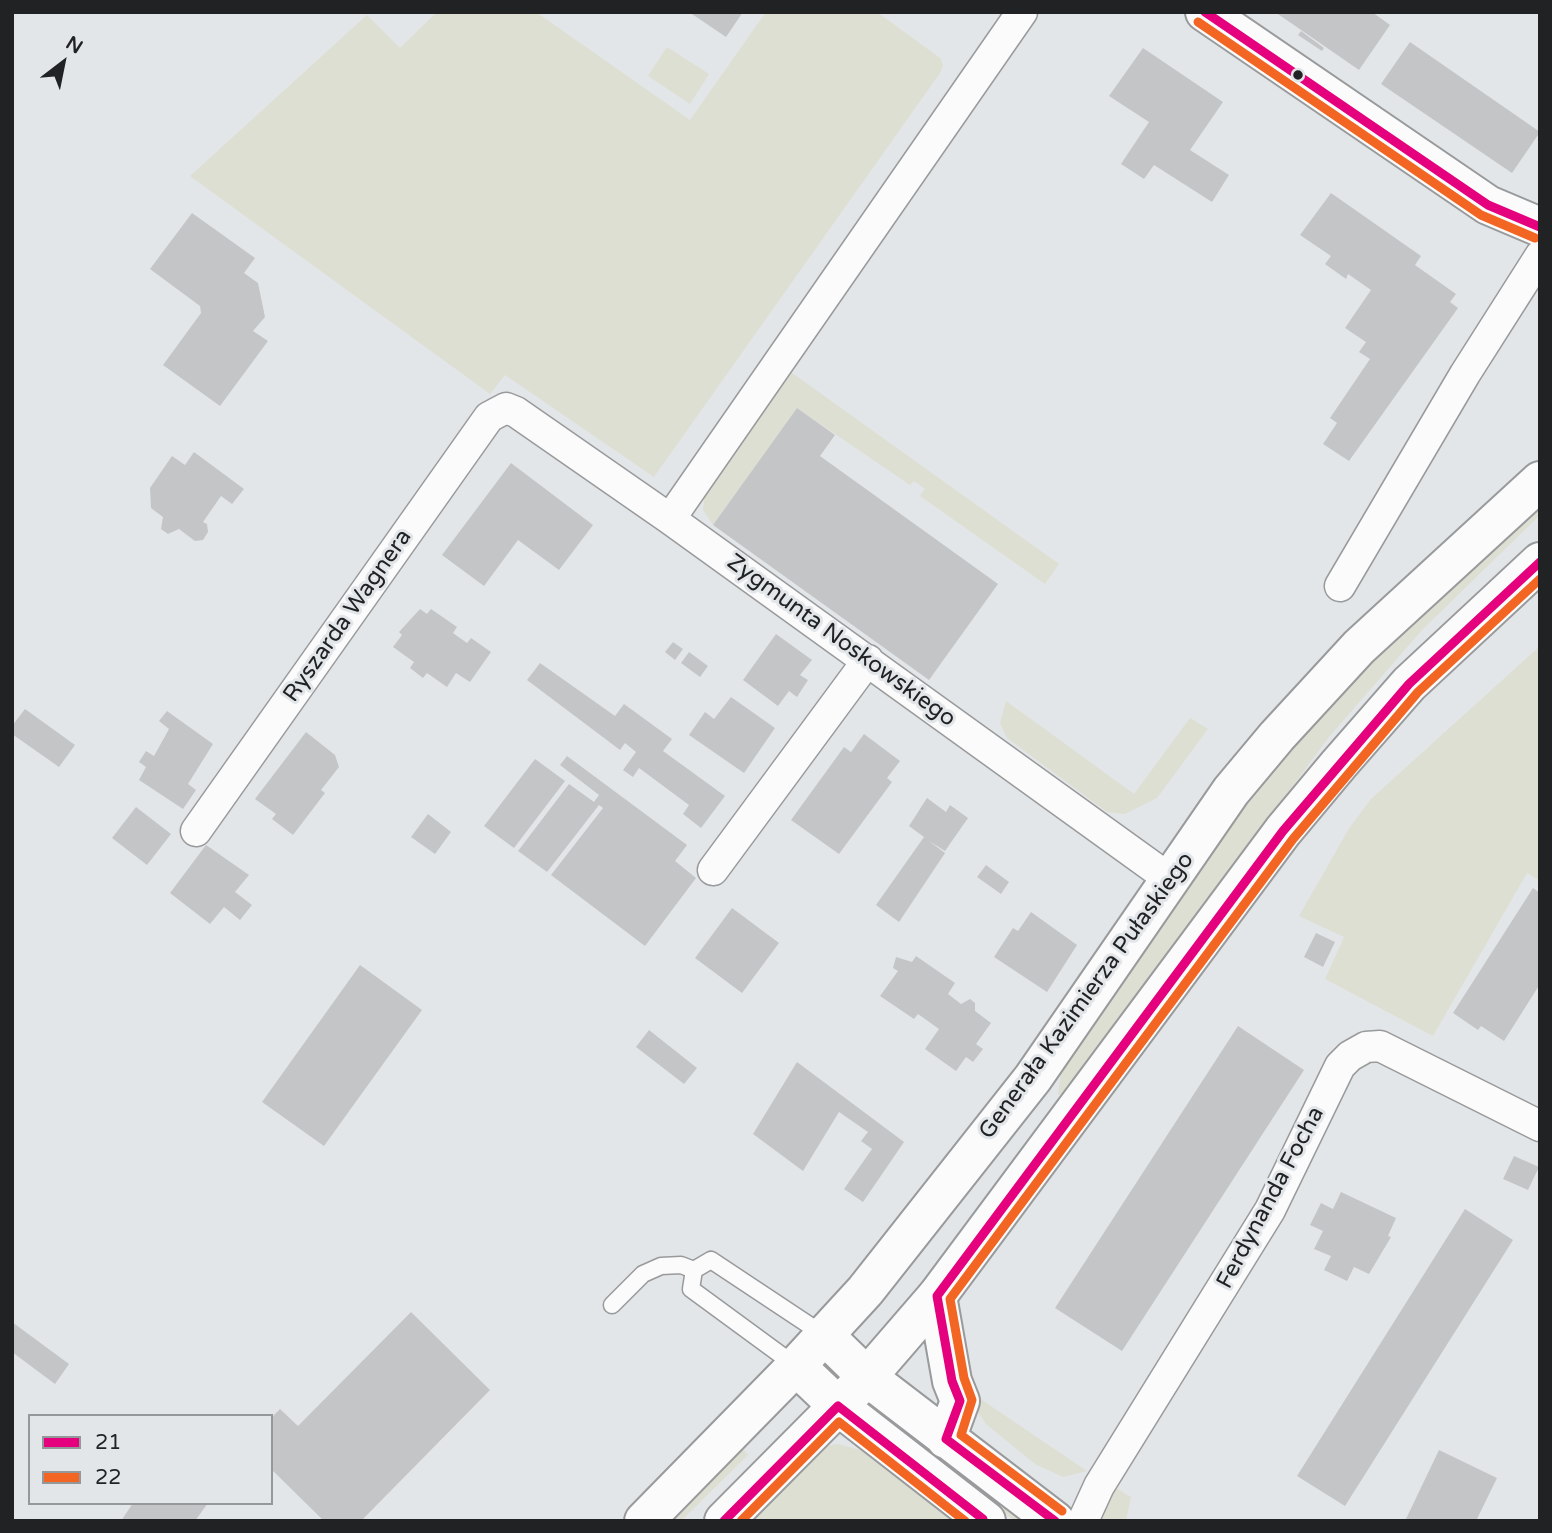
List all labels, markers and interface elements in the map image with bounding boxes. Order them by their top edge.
north arrow [28,28,98,98]
text: N [62,32,86,59]
unlabelled marker [1291,68,1305,82]
street label: Ryszarda Wagnera [278,524,418,708]
street label: Zygmunta Noskowskiego [721,549,961,733]
street label: Generała Kazimierza Pułaskiego [974,847,1200,1145]
street label: Ferdynanda Focha [1211,1102,1331,1294]
legend [28,1414,273,1505]
text: 21 [95,1430,121,1455]
text: 22 [95,1465,121,1490]

